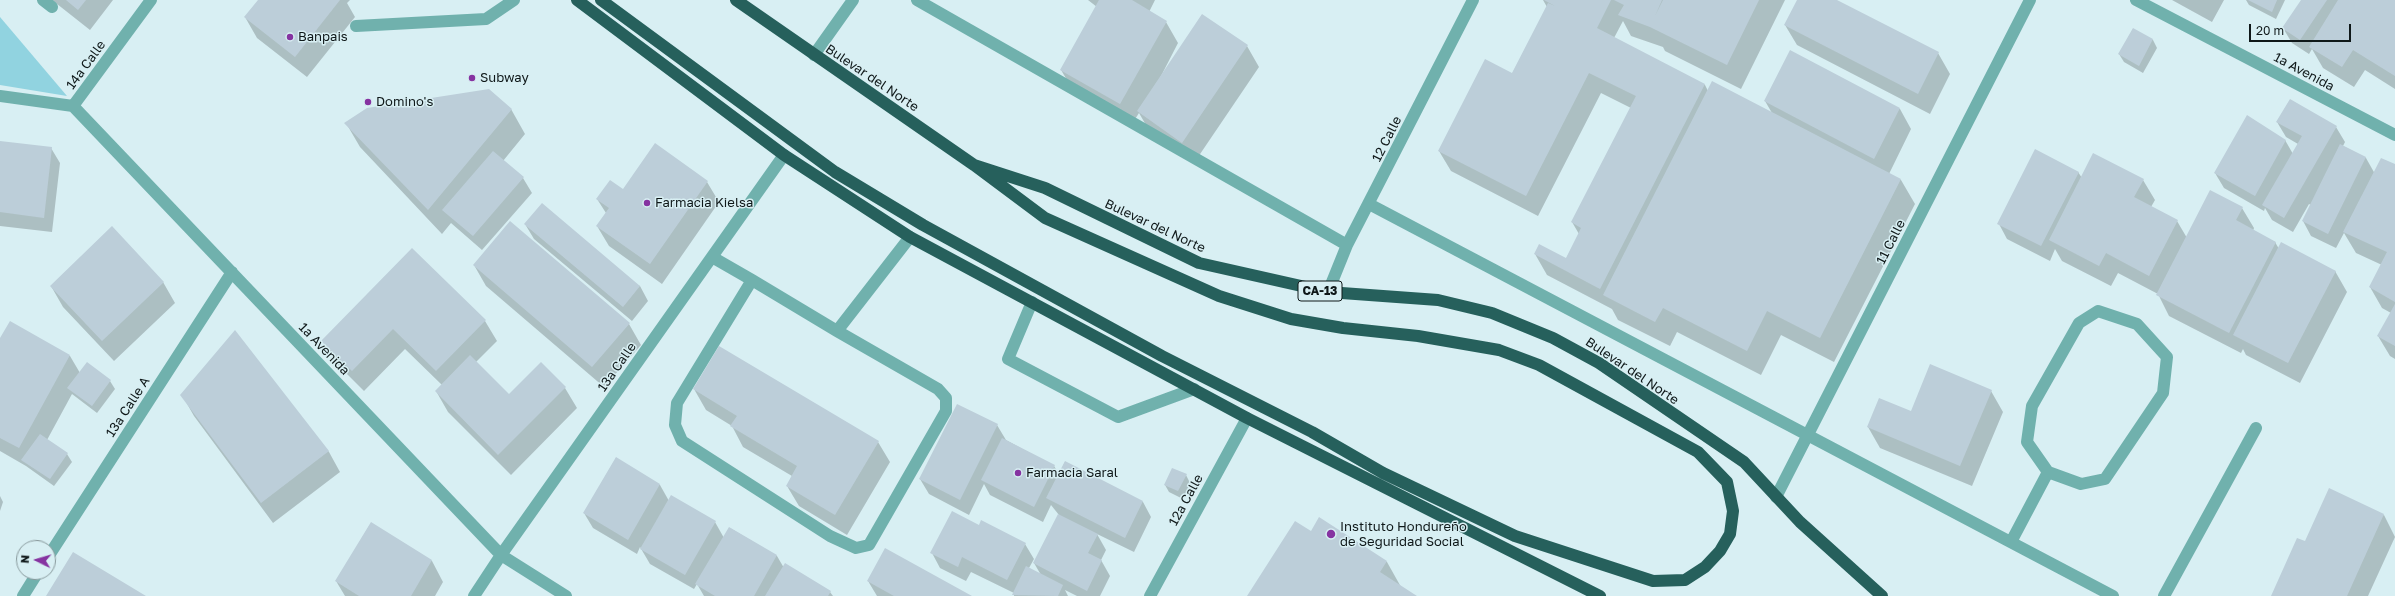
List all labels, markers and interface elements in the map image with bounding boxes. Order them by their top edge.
scale bar [2251,16,2353,42]
text: 20 m [2256,23,2284,38]
place label: Banpais [298,29,348,45]
marker: Banpais [285,32,295,42]
street label: 14a Calle [63,37,109,93]
street label: Bulevar del Norte [822,41,922,115]
street label: 1a Avenida [2271,50,2337,94]
place label: Subway [480,70,529,86]
marker: Subway [467,73,477,83]
place label: Domino's [376,94,433,110]
marker: Domino's [363,97,373,107]
street label: 12 Calle [1369,114,1405,164]
place label: Farmacia Kielsa [655,195,753,211]
street label: Bulevar del Norte [1102,196,1208,256]
marker: Farmacia Kielsa [642,198,652,208]
street label: 11 Calle [1873,217,1909,267]
road number: CA-13 [1298,281,1342,301]
street label: 1a Avenida [295,320,353,378]
street label: Bulevar del Norte [1582,334,1682,408]
street label: 13a Calle [594,339,640,395]
street label: 13a Calle A [103,374,153,440]
place label: Farmacia Saral [1026,465,1118,481]
marker: Farmacia Saral [1013,468,1023,478]
street label: 12a Calle [1166,472,1206,528]
place label: Instituto Hondureño de Seguridad Social [1340,519,1467,550]
marker: Instituto Hondureño de Seguridad Social [1325,528,1337,540]
north arrow [16,540,56,580]
text: N [18,554,31,564]

